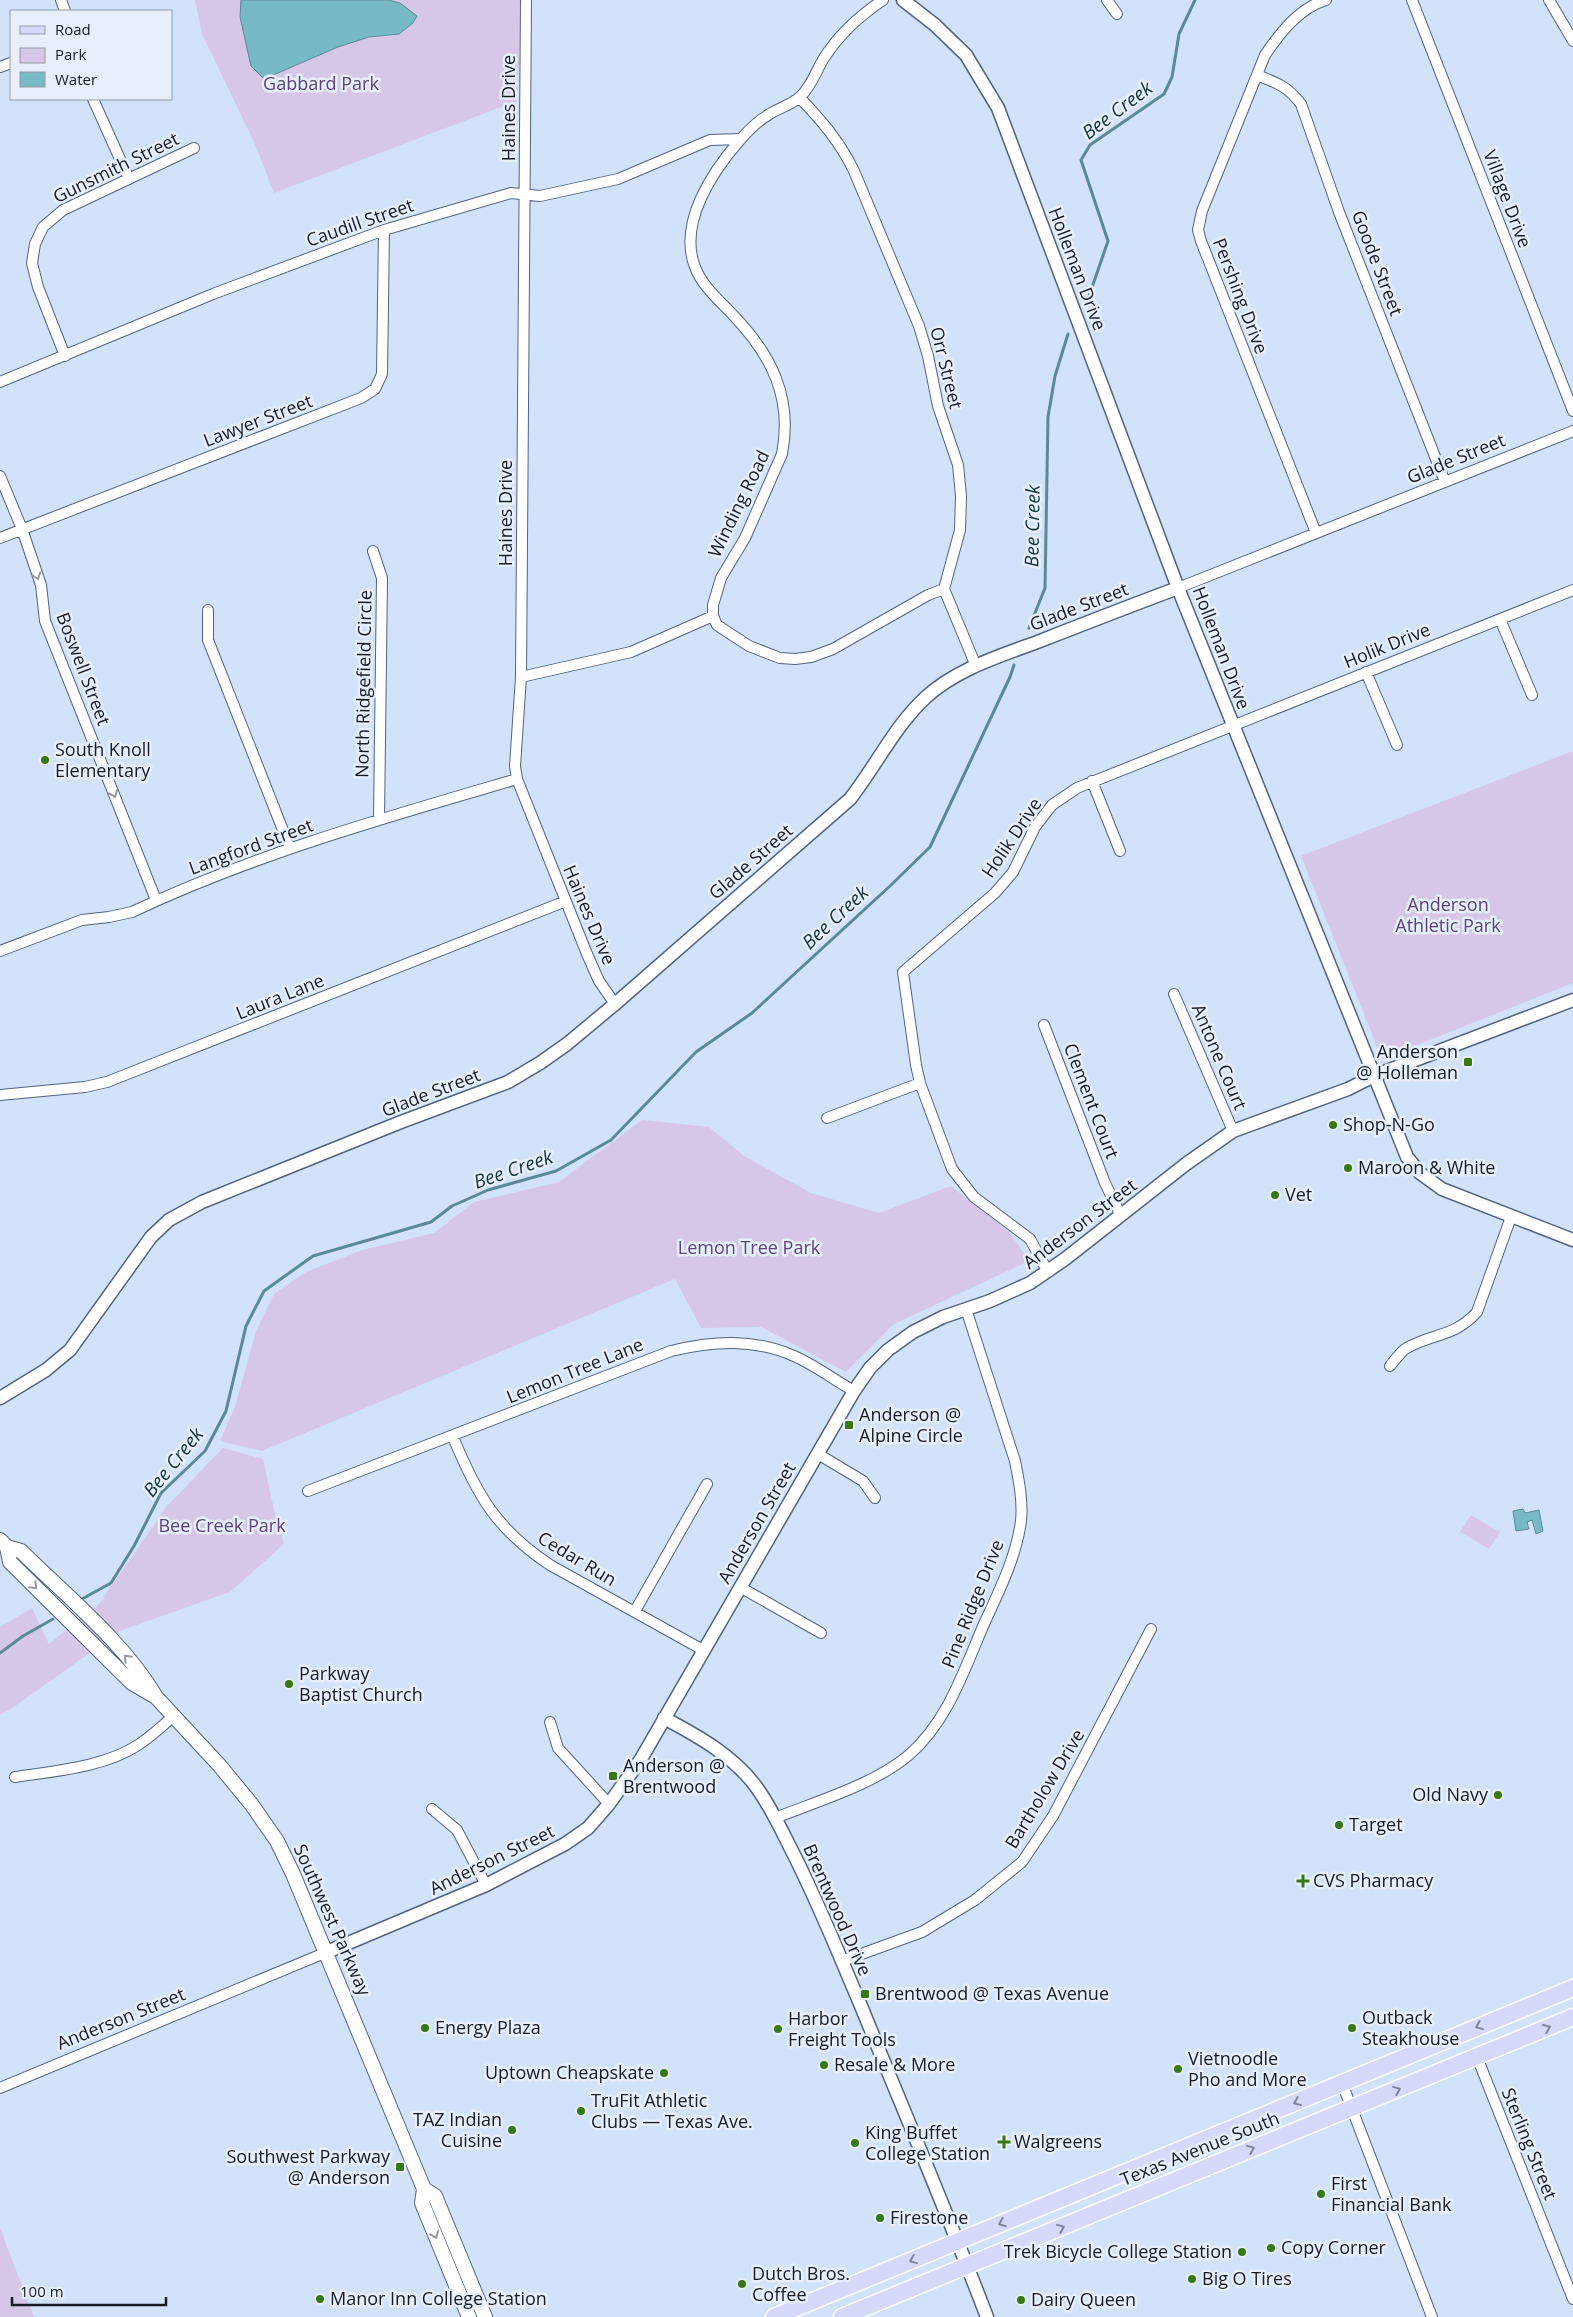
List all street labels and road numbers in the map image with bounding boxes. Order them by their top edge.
street label: Haines Drive [496,55,520,161]
street label: Gunsmith Street [49,126,183,208]
street label: Village Drive [1478,146,1538,251]
street label: Caudill Street [303,192,417,252]
street label: Holleman Drive [1043,204,1112,334]
street label: Goode Street [1347,207,1409,319]
street label: Pershing Drive [1208,234,1274,357]
street label: Orr Street [925,324,969,411]
street label: Lawyer Street [200,388,316,452]
street label: Glade Street [1403,428,1508,489]
street label: Winding Road [702,446,774,561]
street label: Haines Drive [493,460,517,566]
street label: Glade Street [1026,576,1131,636]
street label: Holleman Drive [1187,583,1256,713]
street label: North Ridgefield Circle [349,590,377,778]
street label: Boswell Street [51,609,116,729]
street label: Holik Drive [1340,617,1433,673]
street label: Holik Drive [976,793,1047,882]
street label: Langford Street [185,812,316,880]
street label: Glade Street [703,818,797,904]
street label: Haines Drive [558,861,622,968]
street label: Laura Lane [232,968,327,1025]
street label: Antone Court [1187,1000,1253,1113]
street label: Clement Court [1059,1039,1125,1162]
street label: Glade Street [378,1062,483,1122]
street label: Anderson Street [1018,1173,1141,1274]
street label: Lemon Tree Lane [503,1332,647,1408]
street label: Anderson Street [712,1457,801,1588]
street label: Cedar Run [534,1525,621,1591]
street label: Pine Ridge Drive [935,1536,1009,1671]
street label: Bartholow Drive [999,1724,1089,1853]
street label: Anderson Street [425,1818,558,1900]
street label: Southwest Parkway [289,1840,378,2000]
street label: Brentwood Drive [798,1840,878,1979]
street label: Anderson Street [53,1981,188,2055]
street label: Sterling Street [1497,2084,1563,2203]
street label: Texas Avenue South [1117,2105,1283,2191]

